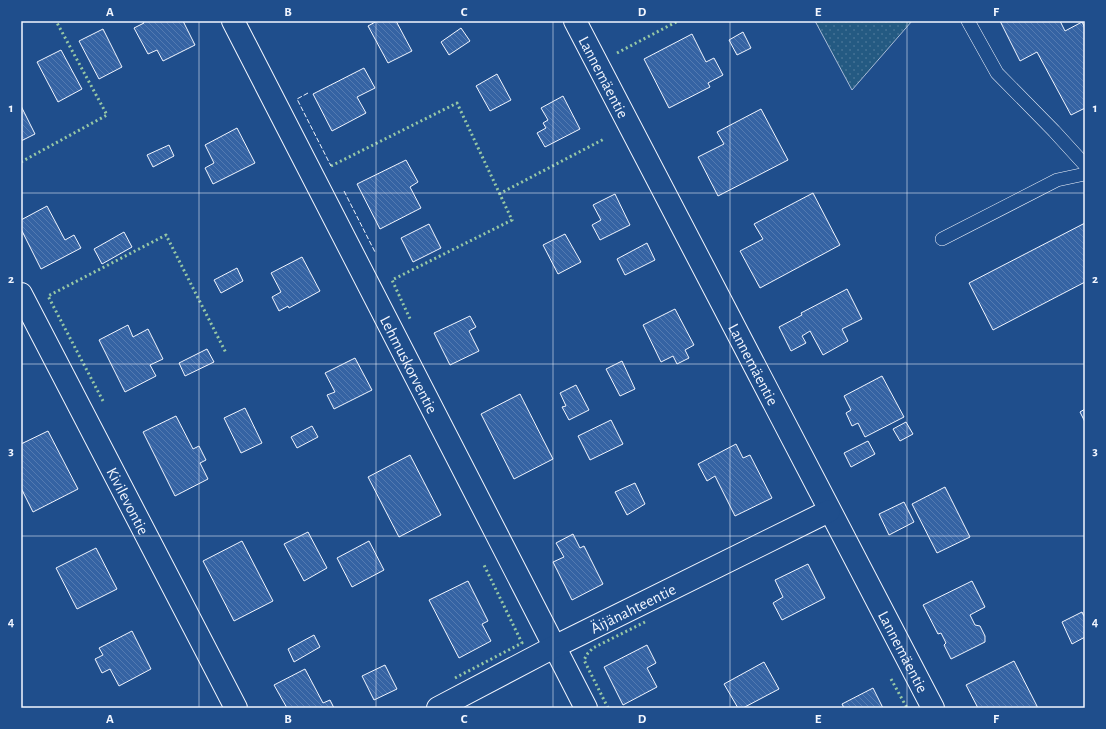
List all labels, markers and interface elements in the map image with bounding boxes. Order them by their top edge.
text: A [106,6,114,19]
text: B [284,6,292,19]
text: C [461,6,468,19]
text: D [638,6,647,19]
text: E [815,6,822,19]
text: F [993,6,1000,19]
street label: Lannemäentie [575,34,631,121]
text: 1 [9,102,13,115]
text: 1 [1093,102,1097,115]
text: 2 [8,273,14,286]
text: 2 [1092,273,1098,286]
street label: Lehmuskorventie [377,313,440,416]
street label: Lannemäentie [725,321,781,408]
text: 3 [8,445,14,458]
text: 3 [1092,445,1098,458]
street label: Kivilevontie [103,465,152,538]
street label: Äijänahteentie [587,581,678,637]
street label: Lannemäentie [875,608,931,696]
text: 4 [8,616,15,629]
text: 4 [1092,616,1099,629]
text: A [106,713,114,726]
text: B [284,713,292,726]
text: C [461,713,468,726]
text: D [638,713,647,726]
text: E [815,713,822,726]
text: F [993,713,1000,726]

